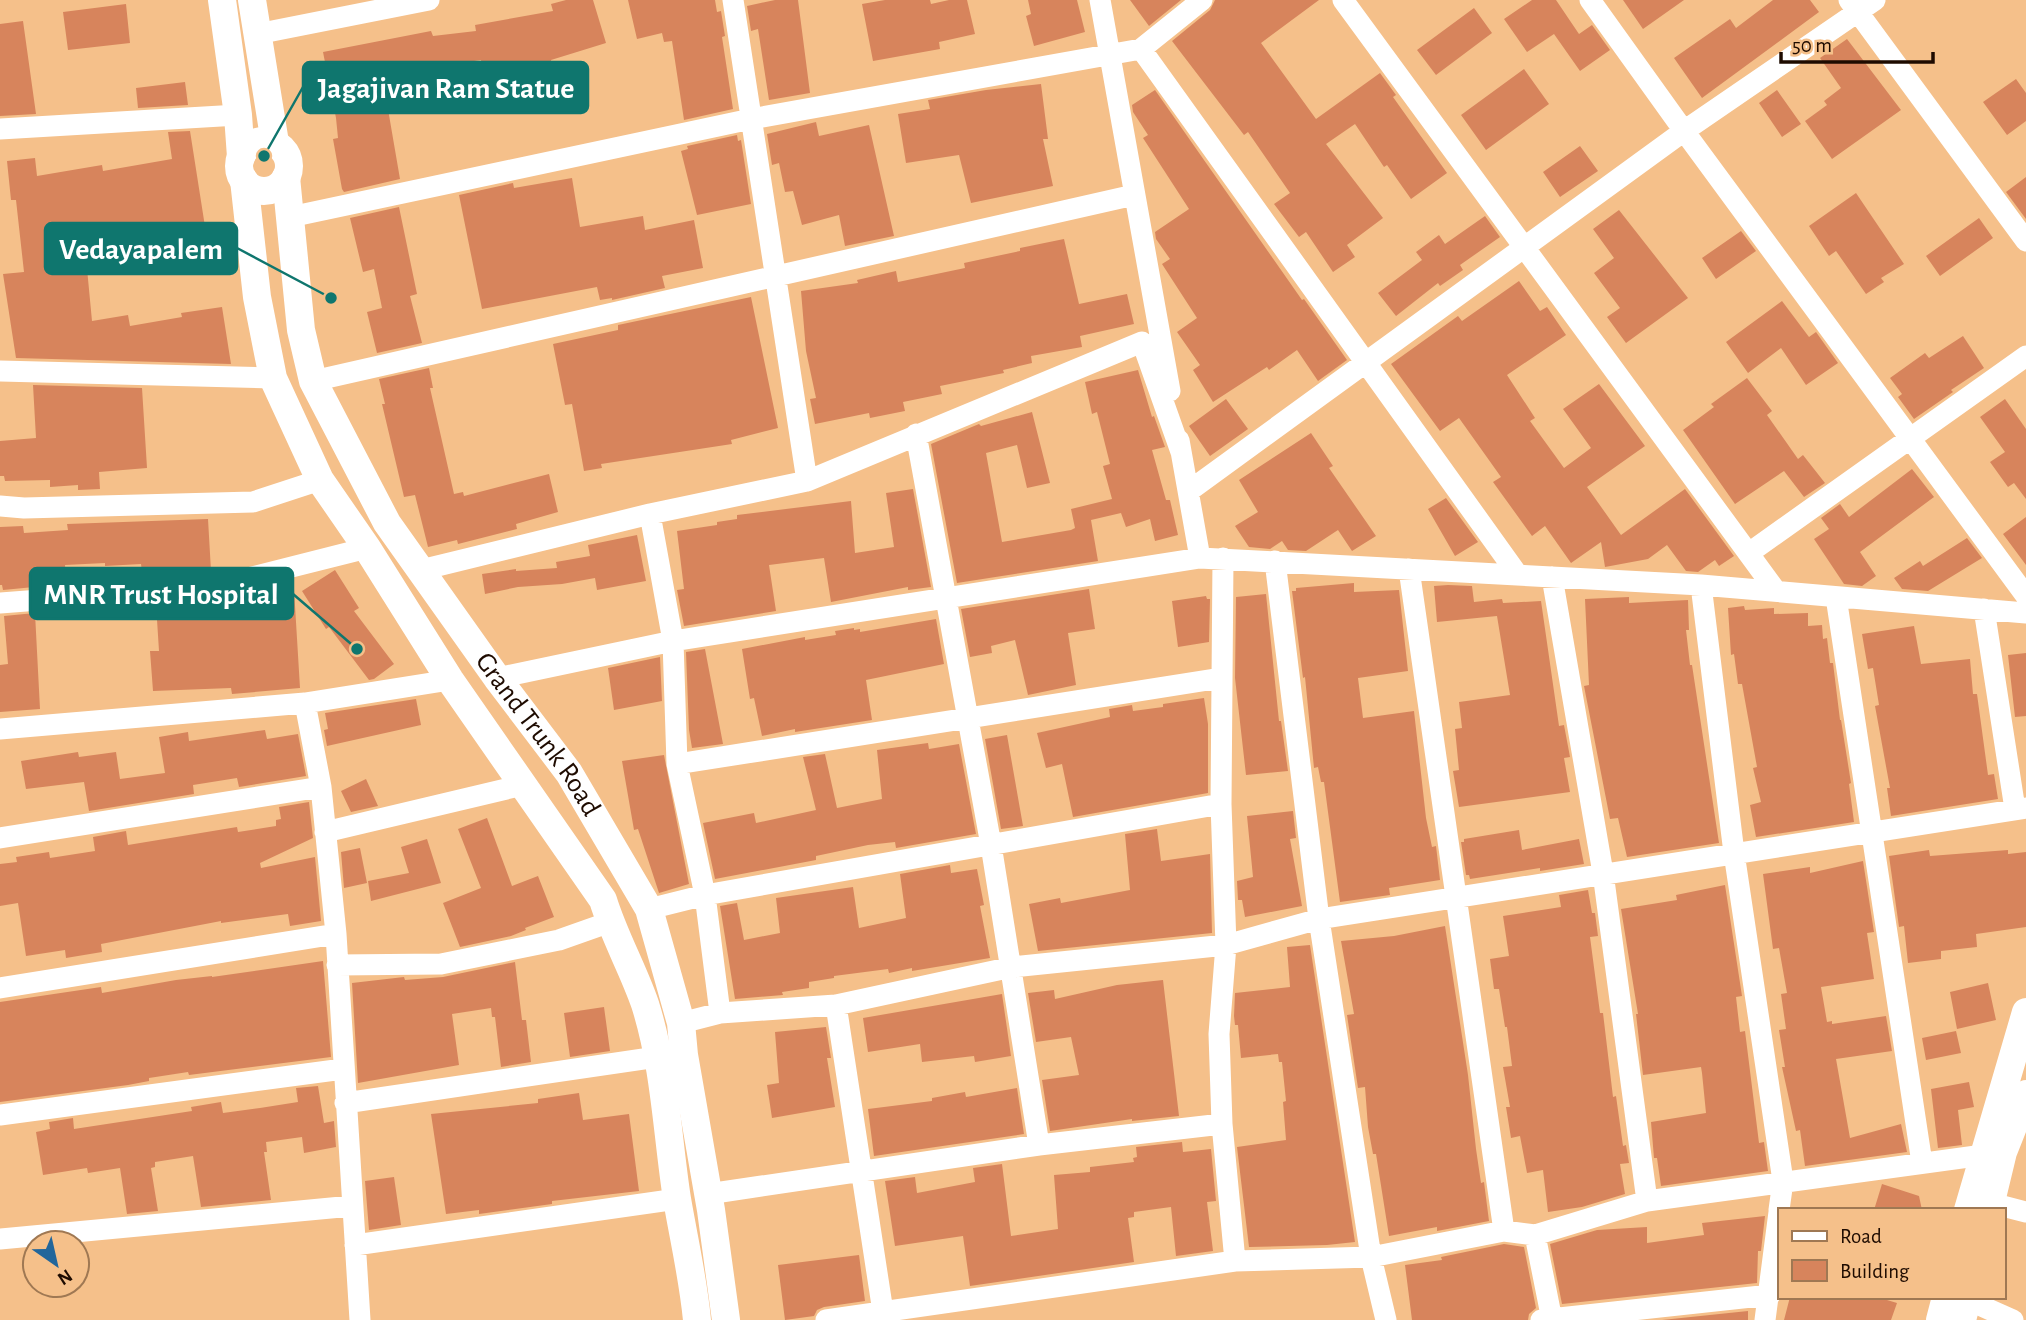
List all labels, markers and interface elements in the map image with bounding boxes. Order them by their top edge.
scale bar [1781,21,1933,65]
text: 50 m [1792,35,1832,56]
callout: Jagajivan Ram Statue [303,62,588,113]
text: Jagajivan Ram Statue [318,74,574,104]
callout: Vedayapalem [45,223,237,274]
text: Vedayapalem [59,235,223,265]
callout: MNR Trust Hospital [30,568,293,619]
text: MNR Trust Hospital [43,580,279,610]
street label: Grand Trunk Road [470,648,605,821]
legend [1778,1208,2005,1299]
text: Road [1840,1226,1882,1247]
north arrow [21,1229,91,1299]
text: Building [1840,1261,1910,1282]
text: N [54,1265,75,1288]

